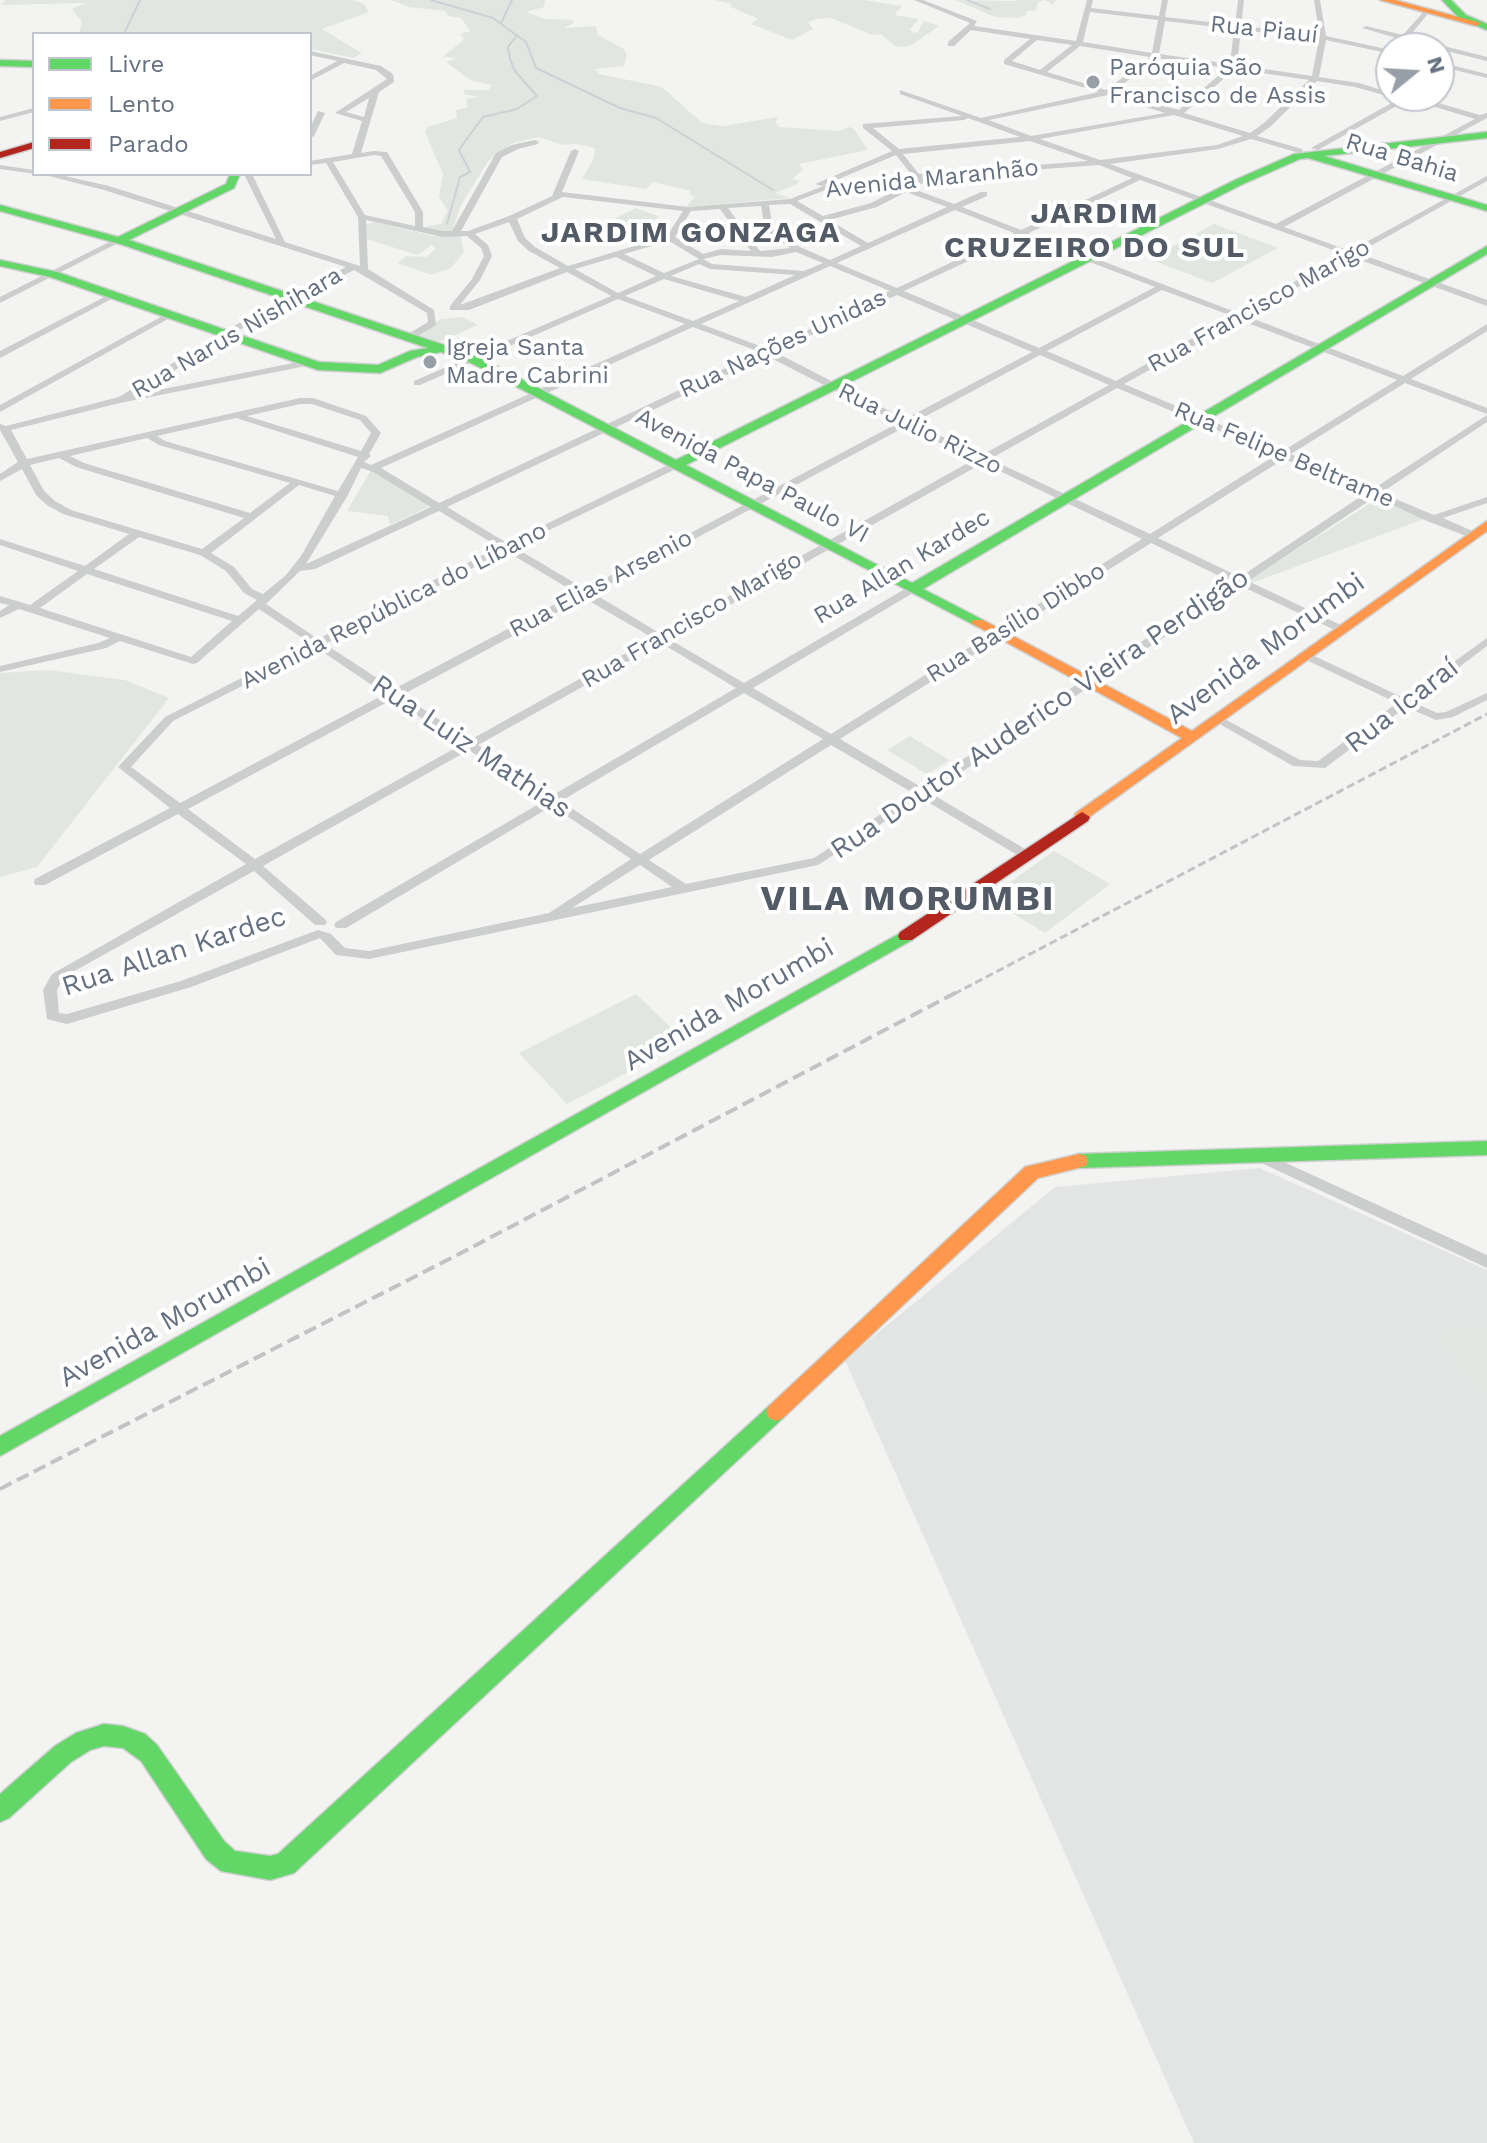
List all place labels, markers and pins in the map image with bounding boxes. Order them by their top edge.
place label: Paróquia São Francisco de Assis [1109,54,1326,110]
marker: Paróquia São Francisco de Assis [1084,73,1102,91]
place label: Igreja Santa Madre Cabrini [446,334,609,390]
marker: Igreja Santa Madre Cabrini [421,353,439,371]

